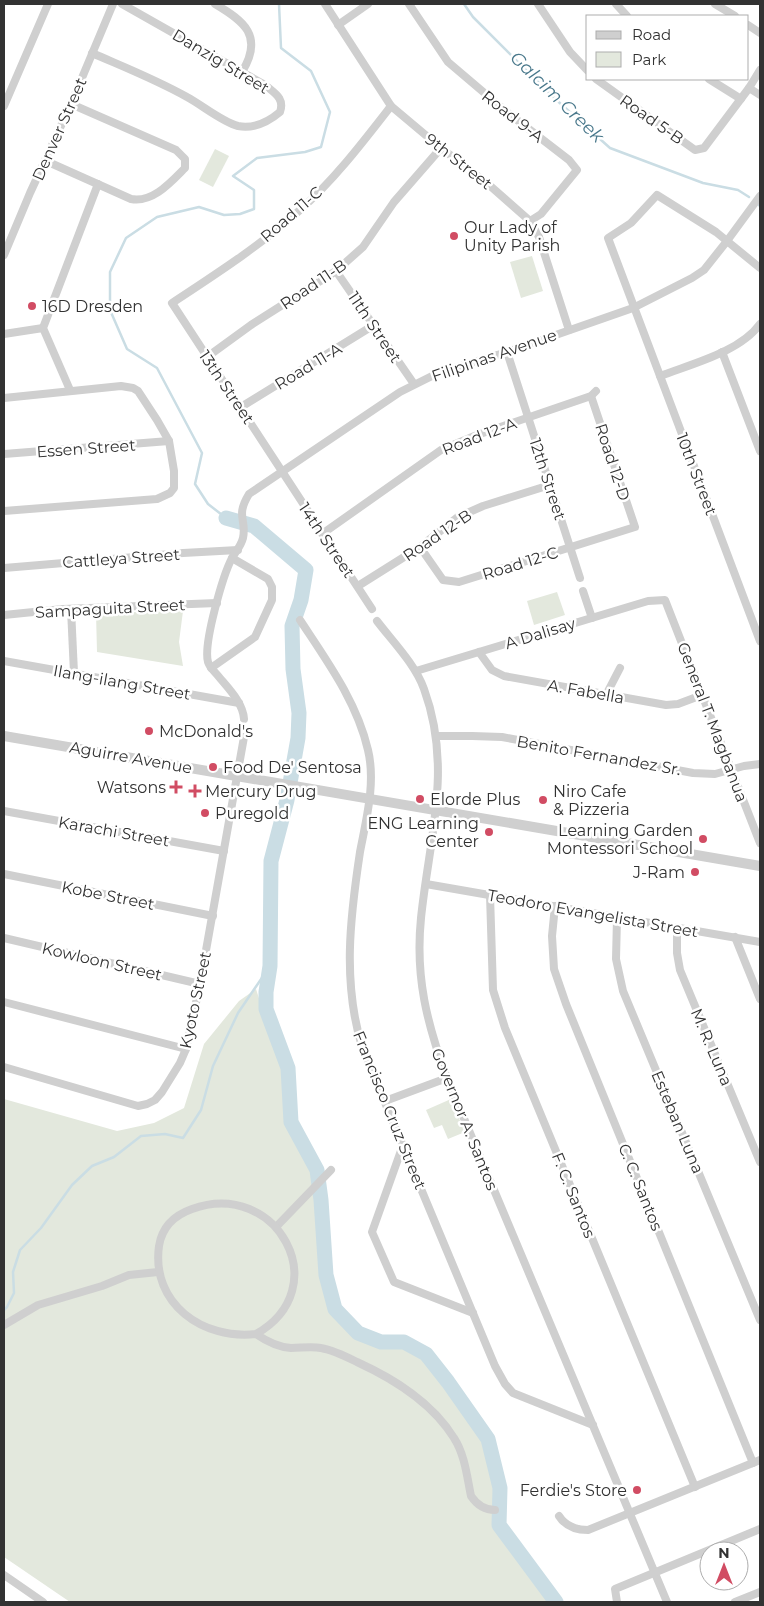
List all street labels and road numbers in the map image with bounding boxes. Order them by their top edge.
street label: Danzig Street [169,25,273,98]
street label: Denver Street [28,74,91,184]
street label: Road 9-A [478,86,548,147]
street label: Road 5-B [616,91,687,148]
street label: 9th Street [421,129,496,194]
street label: Road 11-C [257,183,326,246]
street label: Road 11-B [277,255,350,313]
street label: 11th Street [344,288,406,367]
street label: Filipinas Avenue [429,325,559,386]
street label: Road 11-A [271,339,346,394]
street label: 13th Street [195,347,258,428]
street label: Road 12-A [439,413,520,459]
street label: Road 12-D [591,421,634,503]
street label: 10th Street [672,430,721,518]
street label: Essen Street [36,436,137,461]
street label: 12th Street [525,436,570,523]
street label: 14th Street [295,499,359,582]
street label: Road 12-B [399,505,475,565]
street label: Road 12-C [480,543,560,584]
street label: Cattleya Street [62,545,181,572]
street label: Sampaguita Street [34,595,186,622]
street label: A Dalisay [503,614,578,653]
street label: General T. Magbanua [673,640,752,805]
street label: Ilang-ilang Street [52,661,192,704]
street label: A. Fabella [546,675,626,708]
street label: Benito Fernandez Sr. [515,732,682,779]
street label: Aguirre Avenue [68,737,194,778]
street label: Karachi Street [57,812,171,851]
street label: Kobe Street [60,877,156,914]
street label: Teodoro Evangelista Street [486,886,700,941]
street label: Kowloon Street [40,938,164,985]
street label: Kyoto Street [176,949,215,1050]
street label: M. R. Luna [687,1006,736,1089]
street label: Francisco Cruz Street [349,1028,430,1193]
street label: Governor A. Santos [427,1045,502,1193]
street label: Esteban Luna [647,1068,708,1176]
street label: C. C. Santos [614,1141,667,1234]
street label: F. C. Santos [548,1150,599,1241]

